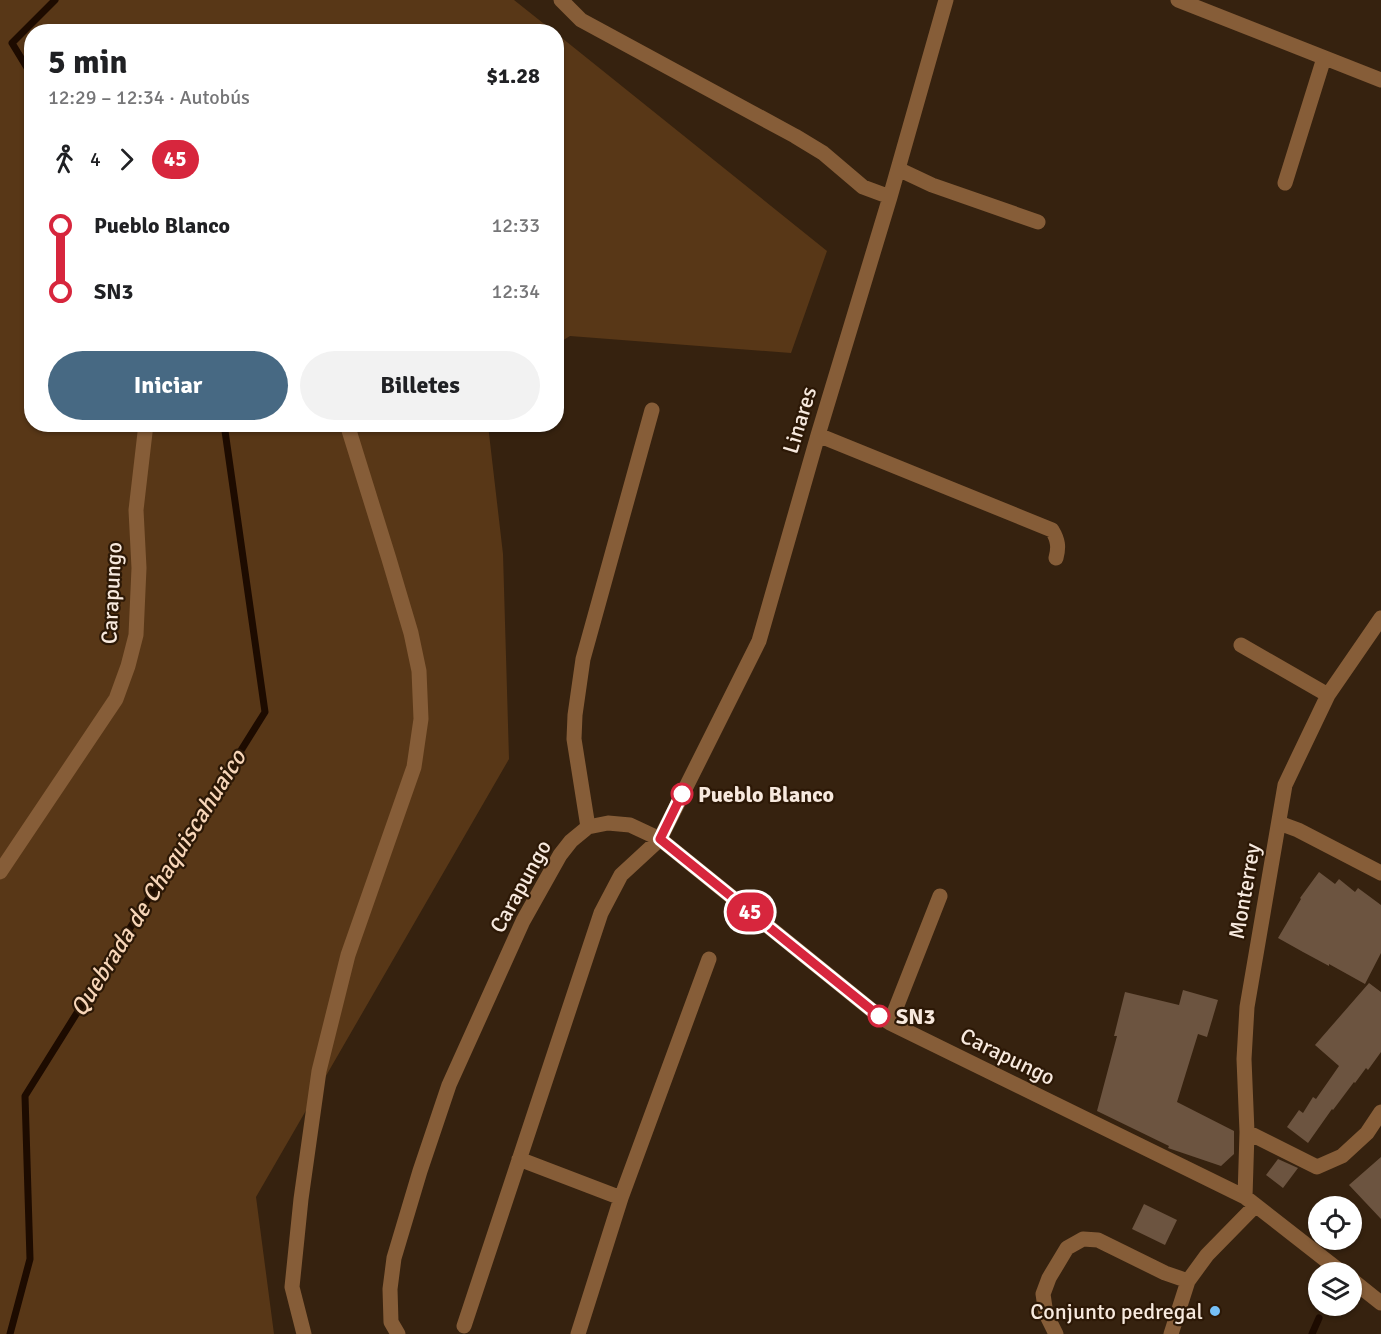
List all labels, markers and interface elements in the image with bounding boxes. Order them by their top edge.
text: 5 min [48,42,128,83]
text: $1.28 [486,62,540,89]
text: 12:29 – 12:34 · Autobús [48,85,250,110]
icon: walk [48,143,81,176]
icon: forward [110,143,143,176]
text: 45 [164,146,187,172]
text: 4 [90,147,101,172]
text: Pueblo Blanco [94,212,230,239]
text: 12:33 [491,213,540,238]
text: SN3 [94,278,133,305]
text: 12:34 [491,279,540,304]
button: Iniciar [48,351,288,420]
button: Billetes [300,351,540,420]
street label: Linares [777,383,822,457]
street label: Carapungo [95,541,128,645]
water label: Quebrada de Chaquiscahuaico [63,743,253,1022]
place label: Pueblo Blanco [698,781,834,808]
marker: Pueblo Blanco [671,783,693,805]
street label: Carapungo [484,835,557,937]
street label: Monterrey [1223,841,1266,941]
line badge: 45 [723,892,777,932]
text: 45 [739,899,761,925]
place label: SN3 [896,1003,935,1030]
marker: SN3 [868,1005,890,1027]
street label: Carapungo [956,1022,1060,1091]
map controls [1308,1196,1362,1316]
button: locate [1308,1196,1362,1250]
button: layers [1308,1262,1362,1316]
place label: Conjunto pedregal [1030,1298,1203,1325]
marker: Conjunto pedregal [1208,1304,1222,1318]

